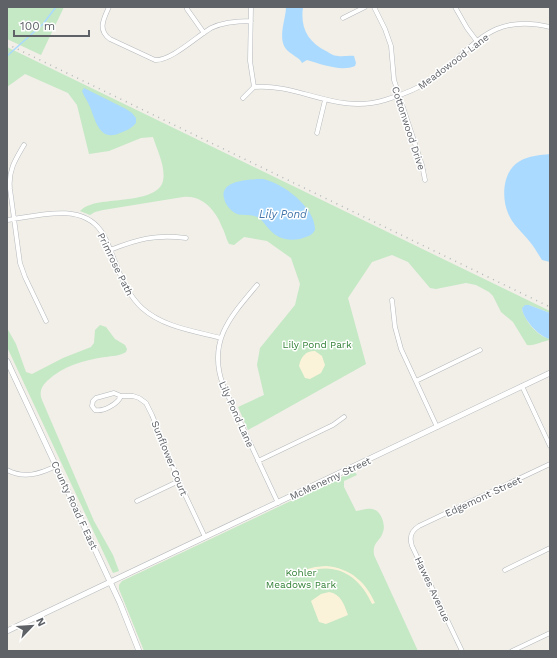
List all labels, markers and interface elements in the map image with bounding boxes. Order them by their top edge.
scale bar [14,12,89,38]
text: 100 m [20,19,55,33]
street label: Meadowood Lane [416,31,491,92]
street label: Cottonwood Drive [390,85,427,172]
water label: Lily Pond [259,208,308,221]
street label: Primrose Path [96,231,136,297]
park label: Lily Pond Park [282,339,352,350]
street label: Lily Pond Lane [217,379,256,449]
street label: Sunflower Court [150,419,190,498]
street label: McMenemy Street [288,455,373,502]
street label: County Road F East [49,459,100,552]
street label: Edgemont Street [443,474,524,519]
street label: Hawes Avenue [413,555,453,624]
park label: Kohler Meadows Park [266,567,337,590]
north arrow [12,606,52,646]
text: N [33,616,48,628]

